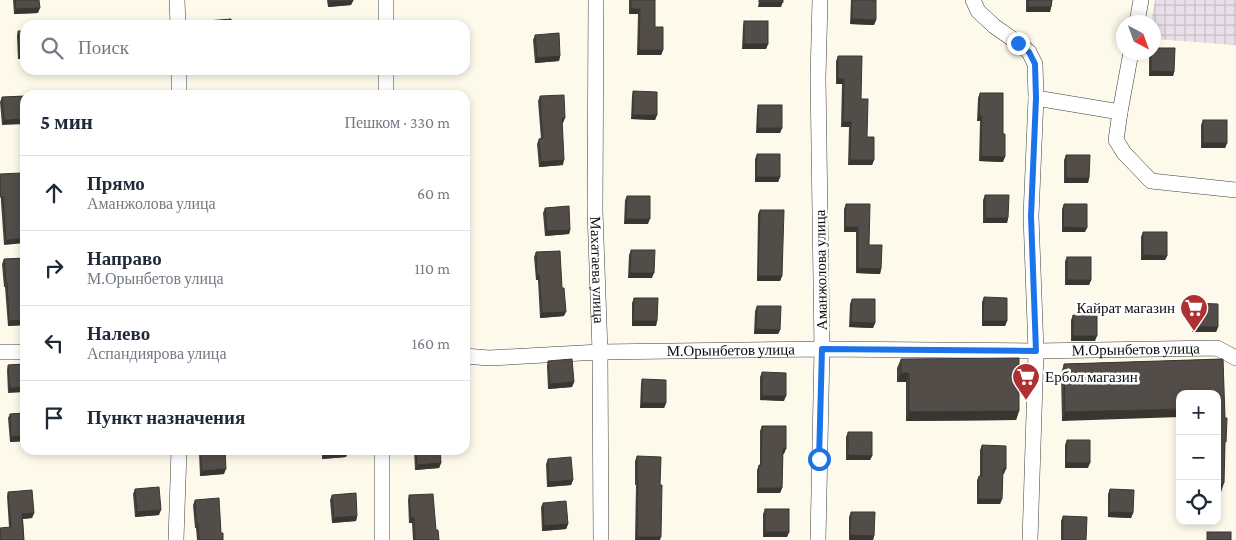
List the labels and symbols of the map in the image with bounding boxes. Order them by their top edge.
north arrow [1116,15,1161,60]
route end [1007,32,1030,55]
street label: Аманжолова улица [812,209,830,330]
street label: Махатаева улица [587,216,607,324]
supermarket icon: Кайрат магазин [1179,293,1209,332]
place label: Кайрат магазин [1077,300,1175,316]
street label: М.Орынбетов улица [1071,340,1200,358]
street label: М.Орынбетов улица [667,341,795,359]
supermarket icon: Ербол магазин [1011,362,1041,401]
place label: Ербол магазин [1045,369,1138,385]
route start [808,448,831,471]

